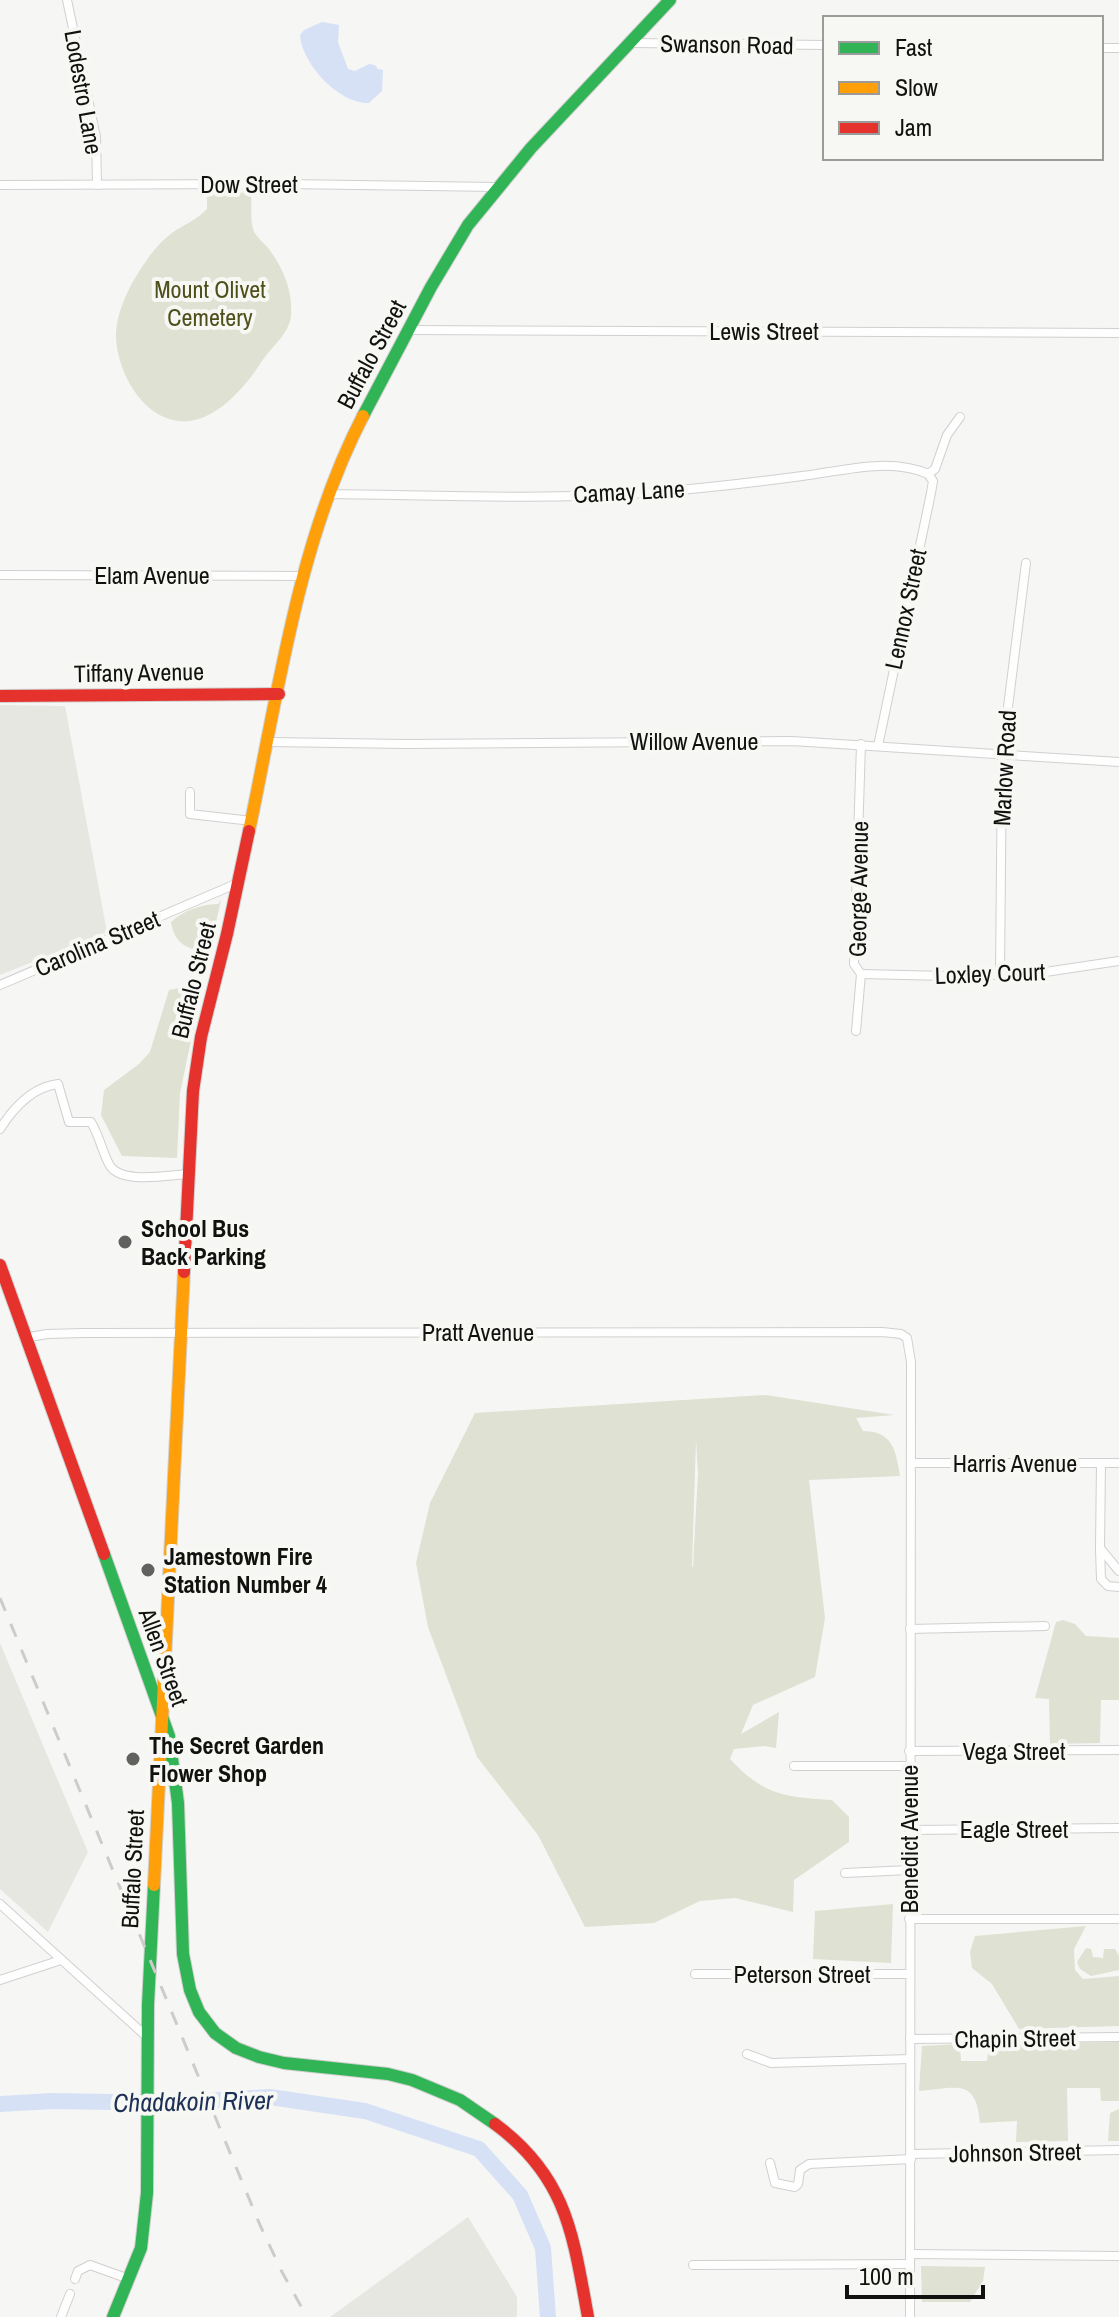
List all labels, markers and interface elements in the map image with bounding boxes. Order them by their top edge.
legend [823,16,1103,160]
street label: Lodestro Lane [57,27,111,157]
street label: Swanson Road [660,27,794,61]
text: Fast [895,31,933,63]
text: Slow [895,71,938,103]
text: Jam [895,111,932,143]
street label: Dow Street [200,168,298,200]
park label: Mount Olivet Cemetery [154,273,266,333]
street label: Buffalo Street [329,294,413,414]
street label: Lewis Street [709,315,819,347]
street label: Camay Lane [572,472,686,510]
street label: Lennox Street [877,545,933,672]
street label: Elam Avenue [94,559,210,591]
street label: Tiffany Avenue [74,655,204,689]
street label: Marlow Road [985,709,1023,827]
street label: Willow Avenue [630,725,758,757]
street label: George Avenue [841,821,875,957]
street label: Carolina Street [30,902,165,984]
street label: Buffalo Street [163,918,223,1042]
street label: Loxley Court [934,955,1046,991]
place label: School Bus Back Parking [141,1212,266,1272]
marker: School Bus Back Parking [116,1233,134,1251]
street label: Pratt Avenue [422,1316,534,1348]
street label: Harris Avenue [953,1447,1077,1479]
place label: Jamestown Fire Station Number 4 [164,1540,327,1600]
marker: Jamestown Fire Station Number 4 [139,1561,157,1579]
street label: Allen Street [131,1603,197,1711]
place label: The Secret Garden Flower Shop [149,1729,324,1789]
street label: Vega Street [963,1735,1066,1767]
marker: The Secret Garden Flower Shop [124,1750,142,1768]
street label: Benedict Avenue [893,1765,925,1913]
street label: Buffalo Street [113,1808,151,1929]
street label: Eagle Street [960,1813,1069,1845]
street label: Peterson Street [734,1958,871,1990]
street label: Chapin Street [954,2021,1077,2055]
water label: Chadakoin River [113,2082,274,2120]
street label: Johnson Street [949,2135,1082,2169]
scale bar [847,2249,983,2299]
text: 100 m [859,2260,914,2292]

